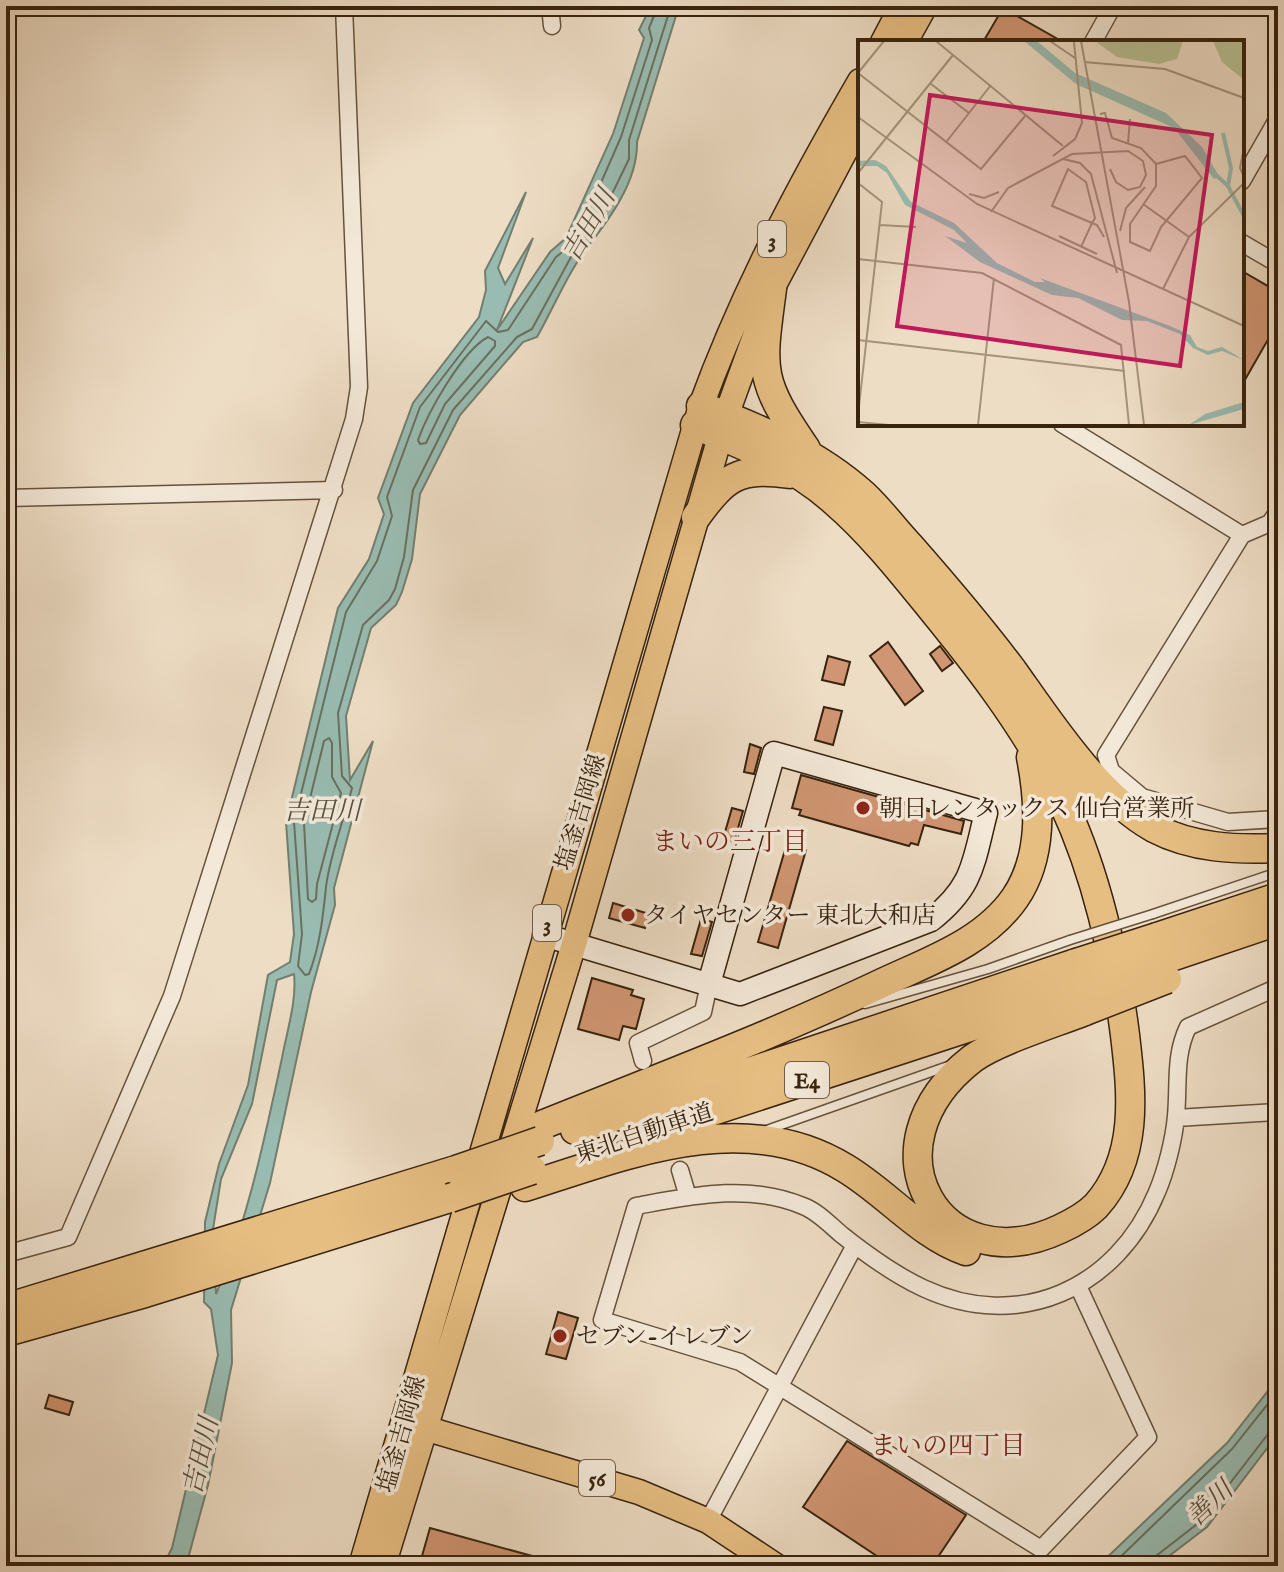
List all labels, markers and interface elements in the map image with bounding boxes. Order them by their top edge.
inset map [858,40,1244,426]
water label: 吉田川 [556,181,625,268]
road number: 3 [758,221,786,257]
street label: 塩釜吉岡線 [549,751,614,874]
place label: 朝日レンタックス 仙台営業所 [879,794,1194,825]
water label: 吉田川 [283,795,364,828]
marker: 朝日レンタックス 仙台営業所 [854,799,872,817]
district label: まいの三丁目 [652,826,808,859]
place label: タイヤセンター 東北大和店 [644,901,936,932]
road number: 3 [533,905,561,941]
marker: タイヤセンター 東北大和店 [619,906,637,924]
road number: E4 [785,1062,829,1098]
street label: 東北自動車道 [571,1097,718,1171]
place label: セブン-イレブン [576,1322,753,1353]
marker: セブン-イレブン [551,1327,569,1345]
street label: 塩釜吉岡線 [371,1372,434,1496]
water label: 吉田川 [177,1412,227,1498]
district label: まいの四丁目 [870,1430,1026,1463]
road number: 56 [579,1460,615,1496]
water label: 善川 [1180,1472,1242,1534]

